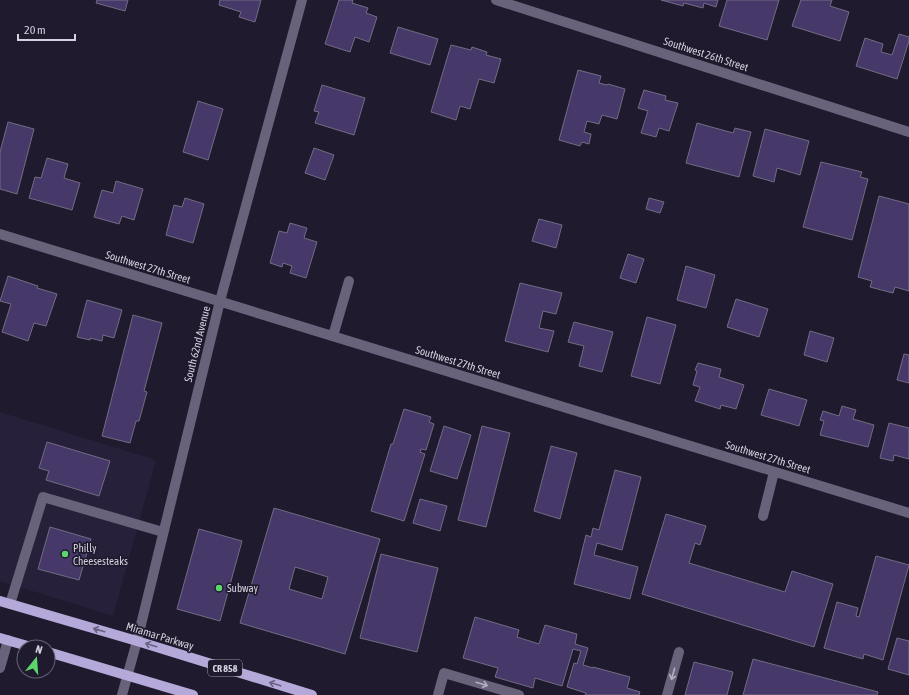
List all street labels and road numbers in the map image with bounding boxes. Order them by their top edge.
street label: Southwest 26th Street [662,35,750,73]
street label: Southwest 27th Street [104,248,192,286]
street label: South 62nd Avenue [182,305,212,383]
street label: Southwest 27th Street [414,343,502,381]
street label: Southwest 27th Street [724,438,812,476]
street label: Miramar Parkway [125,620,196,652]
road number: CR 858 [208,660,242,676]

